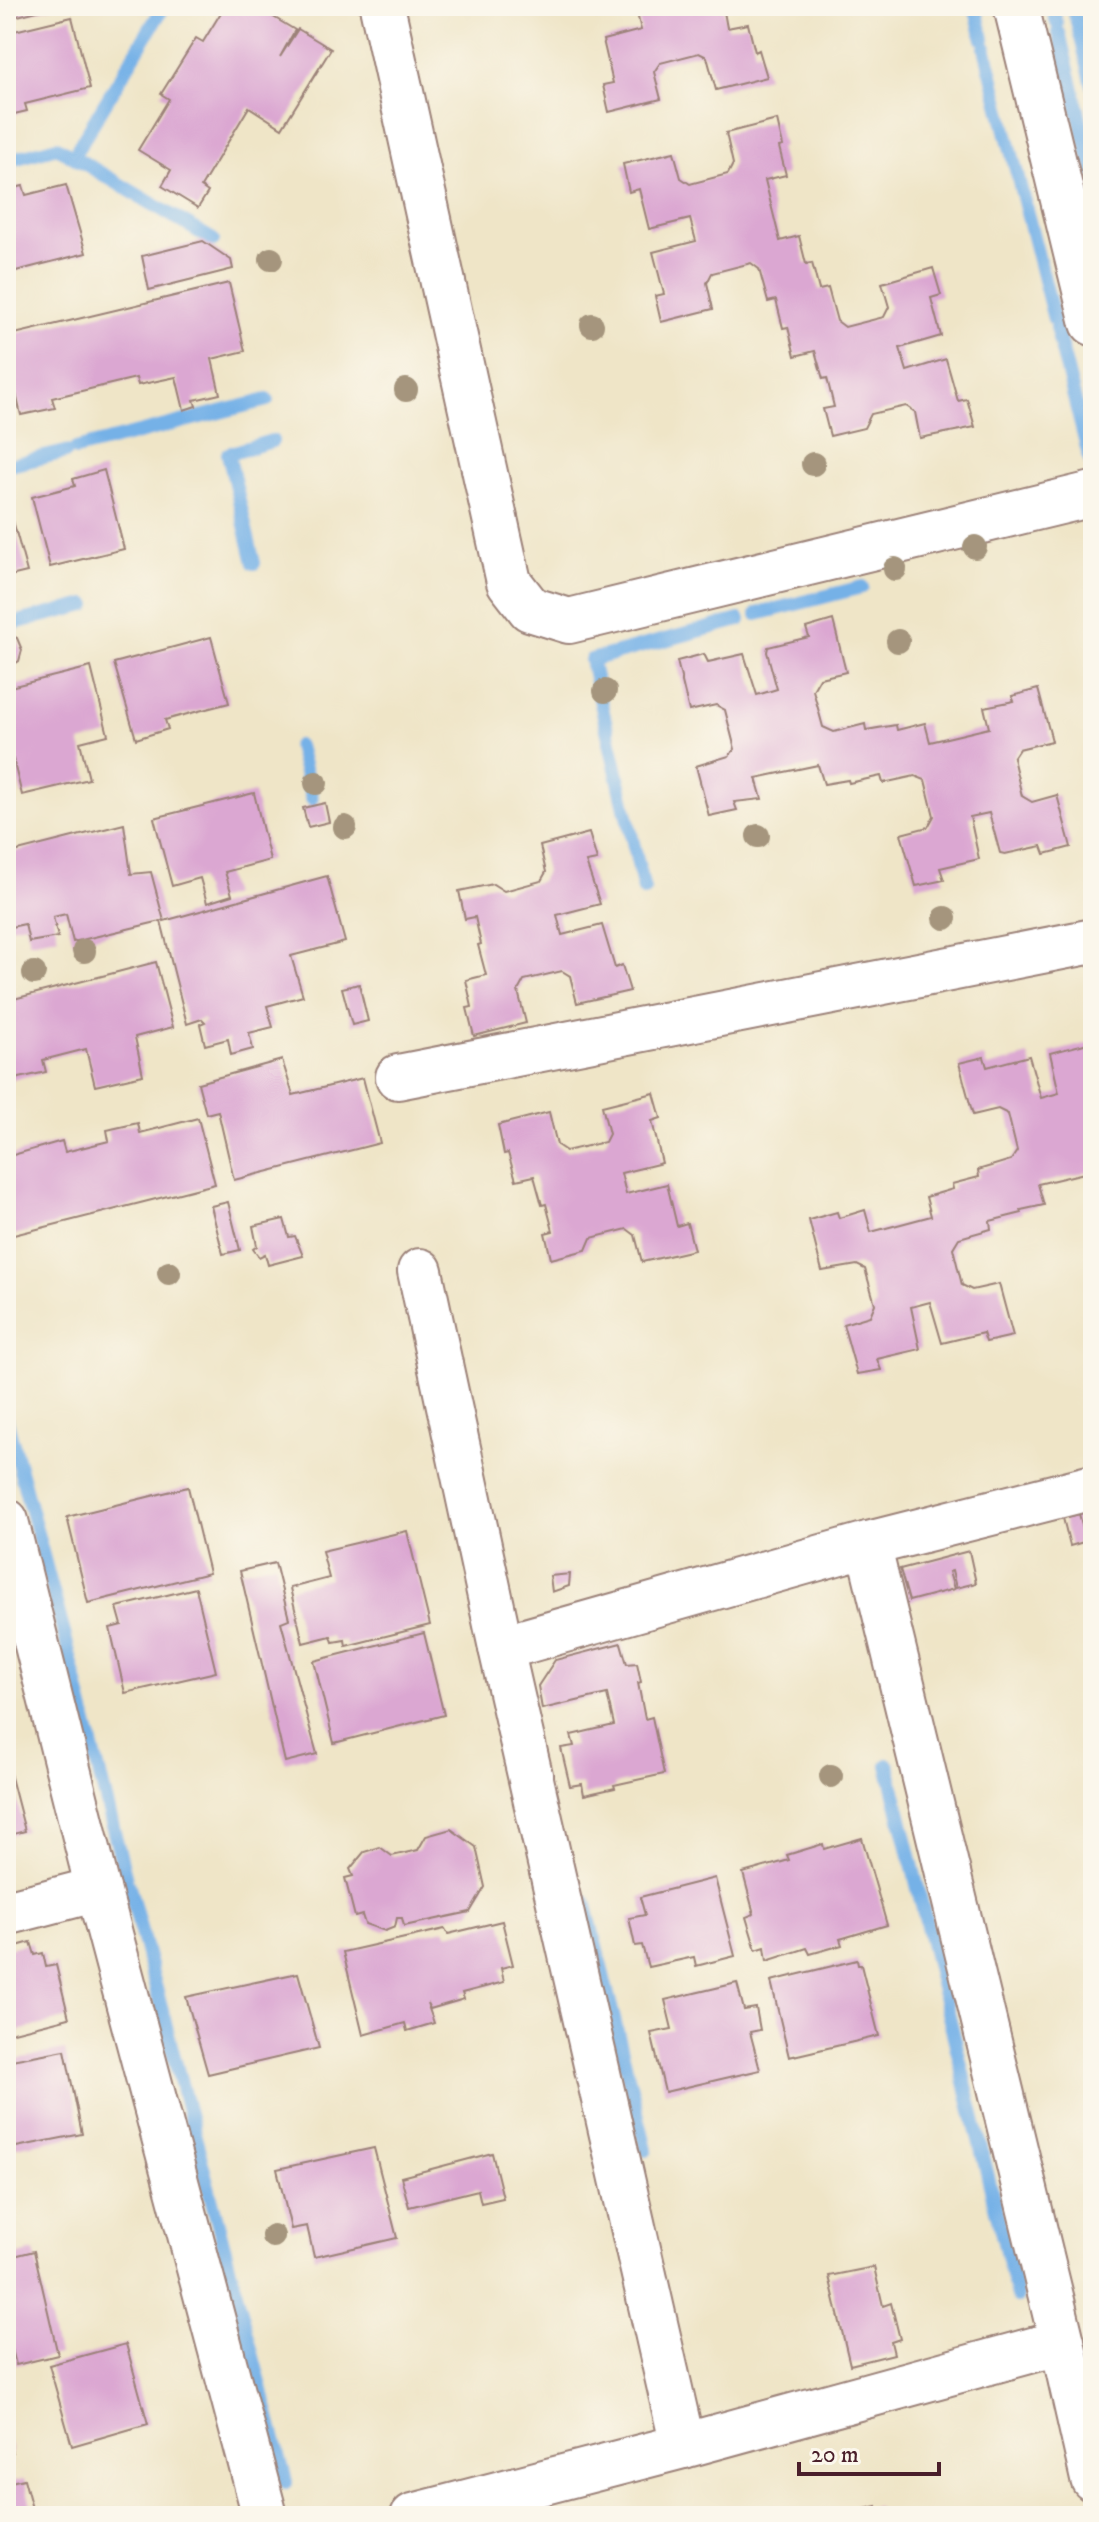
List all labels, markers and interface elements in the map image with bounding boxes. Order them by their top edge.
scale bar [799,2426,939,2476]
text: 20 m [811,2440,859,2470]

